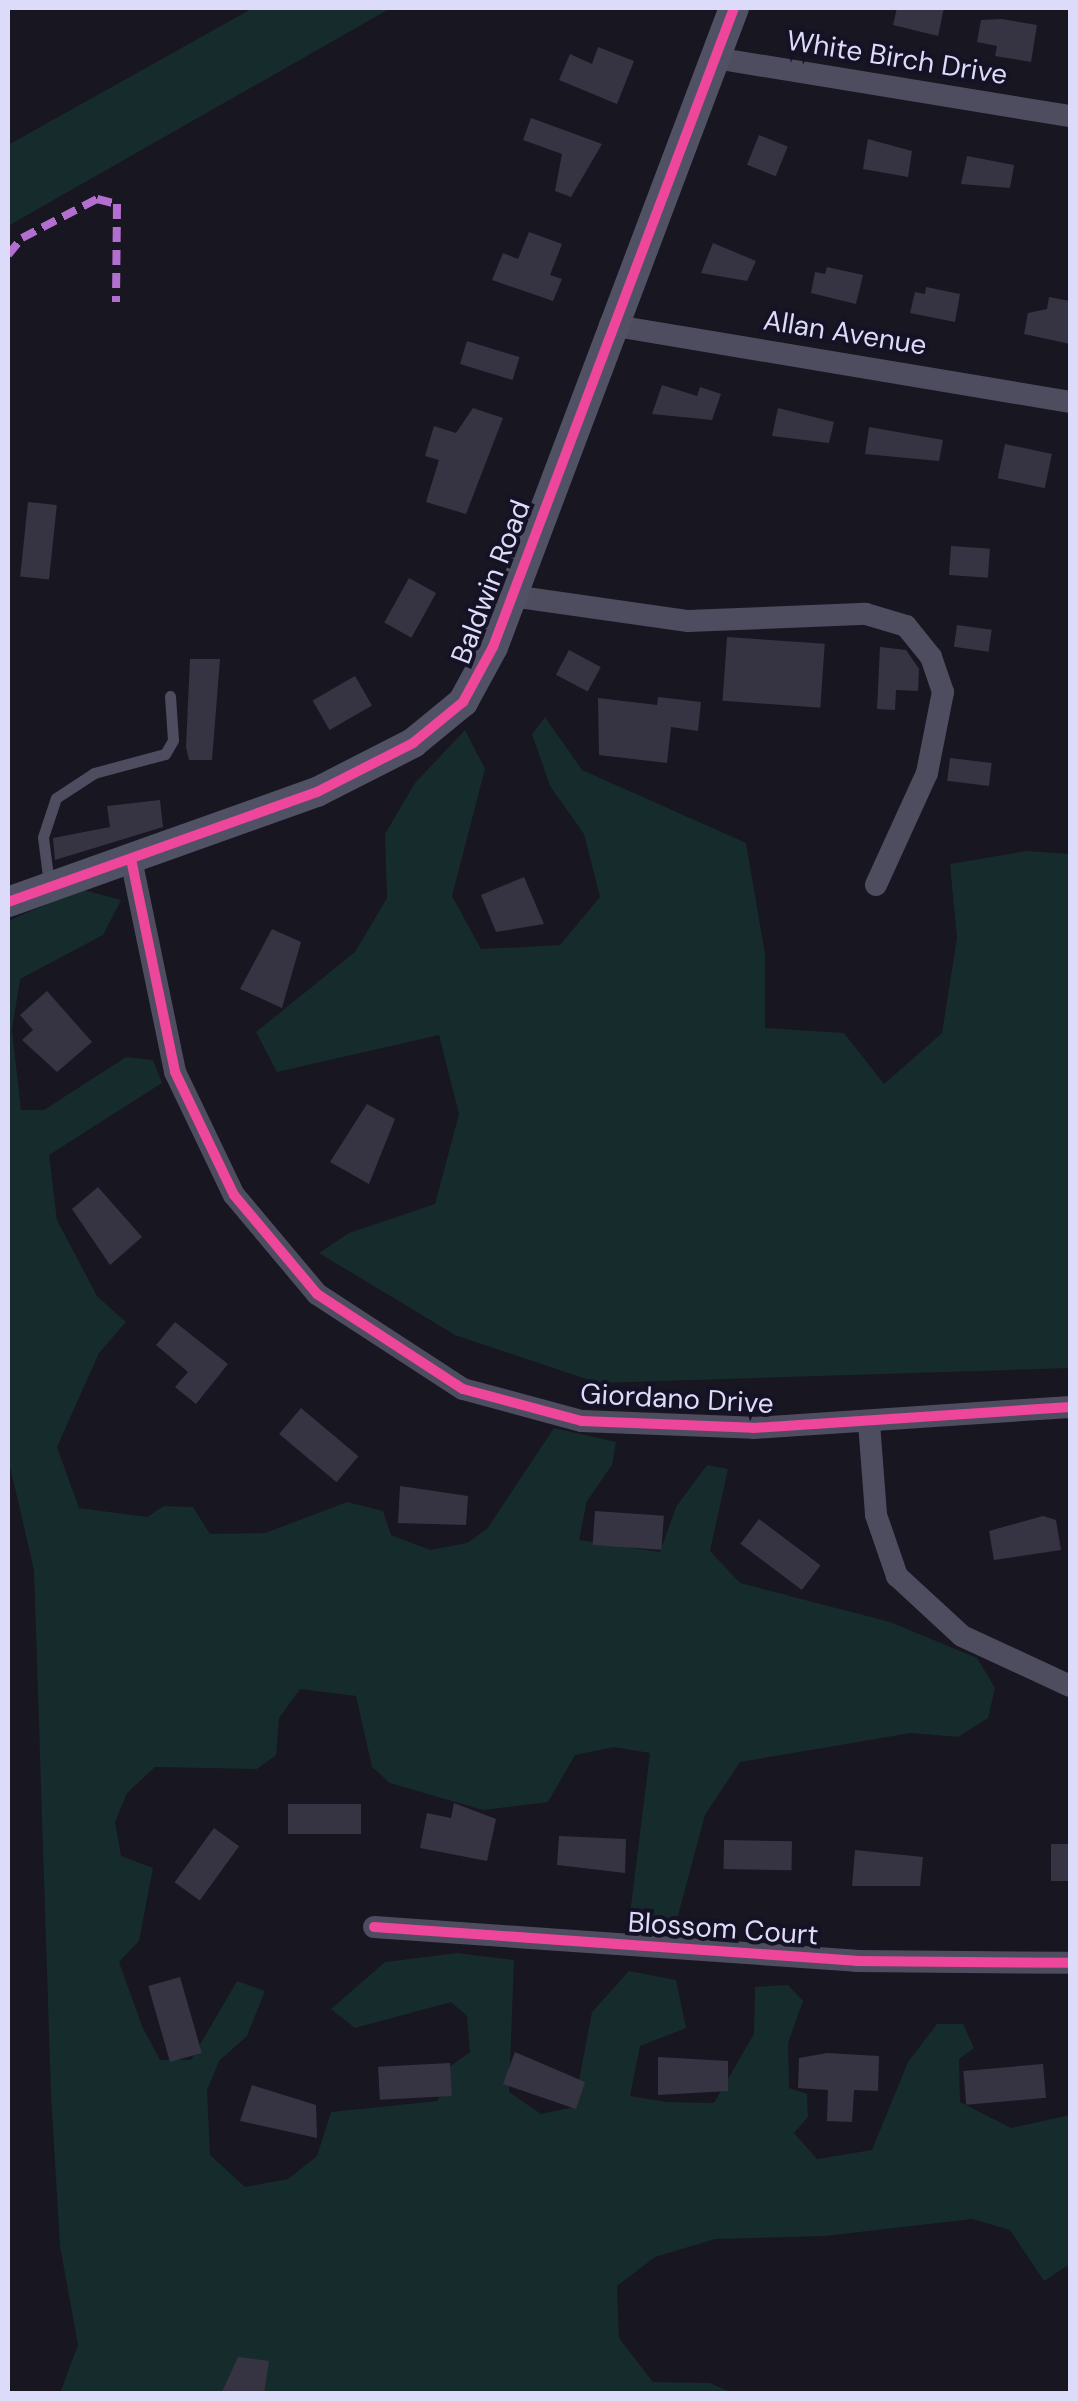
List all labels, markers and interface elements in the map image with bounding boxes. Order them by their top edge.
street label: White Birch Drive [784,24,1010,92]
street label: Allan Avenue [761,304,929,362]
street label: Baldwin Road [444,495,538,669]
street label: Giordano Drive [579,1377,775,1421]
street label: Blossom Court [627,1906,819,1952]

